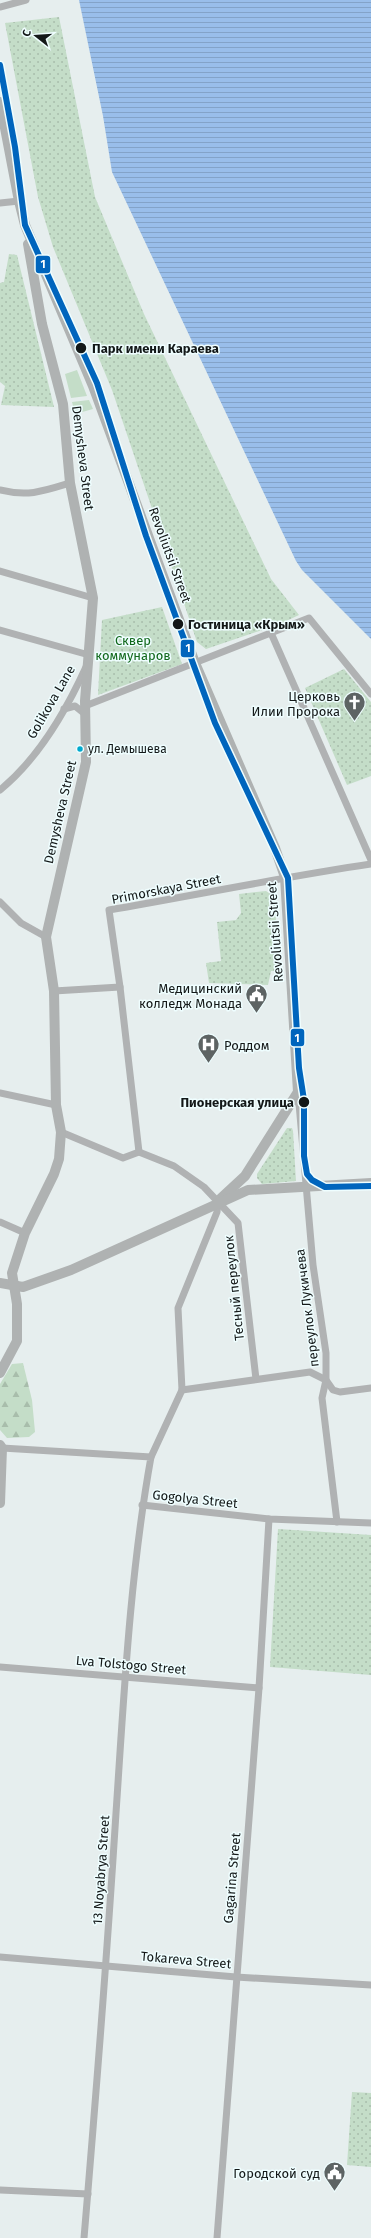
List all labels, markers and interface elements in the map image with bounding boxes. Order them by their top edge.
north arrow [16,16,56,56]
text: С [20,28,34,38]
line badge: 1 [35,255,51,274]
text: 1 [40,258,46,271]
marker: Парк имени Караева [74,341,88,355]
place label: Парк имени Караева [92,341,219,356]
street label: Demysheva Street [69,405,97,512]
street label: Revoliutsii Street [146,505,194,605]
marker: Гостиница «Крым» [171,617,185,631]
place label: Гостиница «Крым» [188,617,305,632]
park label: Сквер коммунаров [95,633,171,663]
line badge: 1 [180,639,195,658]
text: 1 [185,642,191,655]
street label: Golikova Lane [24,663,78,741]
place label: Церковь Илии Пророка [252,689,340,719]
church icon: Церковь Илии Пророка [342,690,368,723]
place label: ул. Демышева [88,742,167,756]
marker: ул. Демышева [75,744,85,754]
street label: Demysheva Street [41,759,79,865]
street label: Primorskaya Street [110,871,222,907]
street label: Revoliutsii Street [264,881,286,983]
place label: Медицинский колледж Монада [139,981,242,1011]
public building icon: Медицинский колледж Монада [244,982,270,1015]
line badge: 1 [290,1028,305,1047]
hospital icon: Роддом [195,1032,221,1065]
text: 1 [294,1032,300,1045]
place label: Роддом [224,1038,270,1053]
place label: Пионерская улица [180,1095,294,1110]
marker: Пионерская улица [297,1095,311,1109]
street label: Тесный переулок [221,1235,247,1341]
street label: переулок Лукичева [292,1248,322,1368]
street label: Gogolya Street [152,1487,239,1511]
street label: Lva Tolstogo Street [75,1653,187,1677]
street label: 13 Noyabrya Street [90,1814,112,1925]
street label: Gagarina Street [221,1832,243,1924]
street label: Tokareva Street [140,1949,232,1971]
public building icon: Городской суд [322,2160,348,2193]
place label: Городской суд [233,2166,320,2181]

